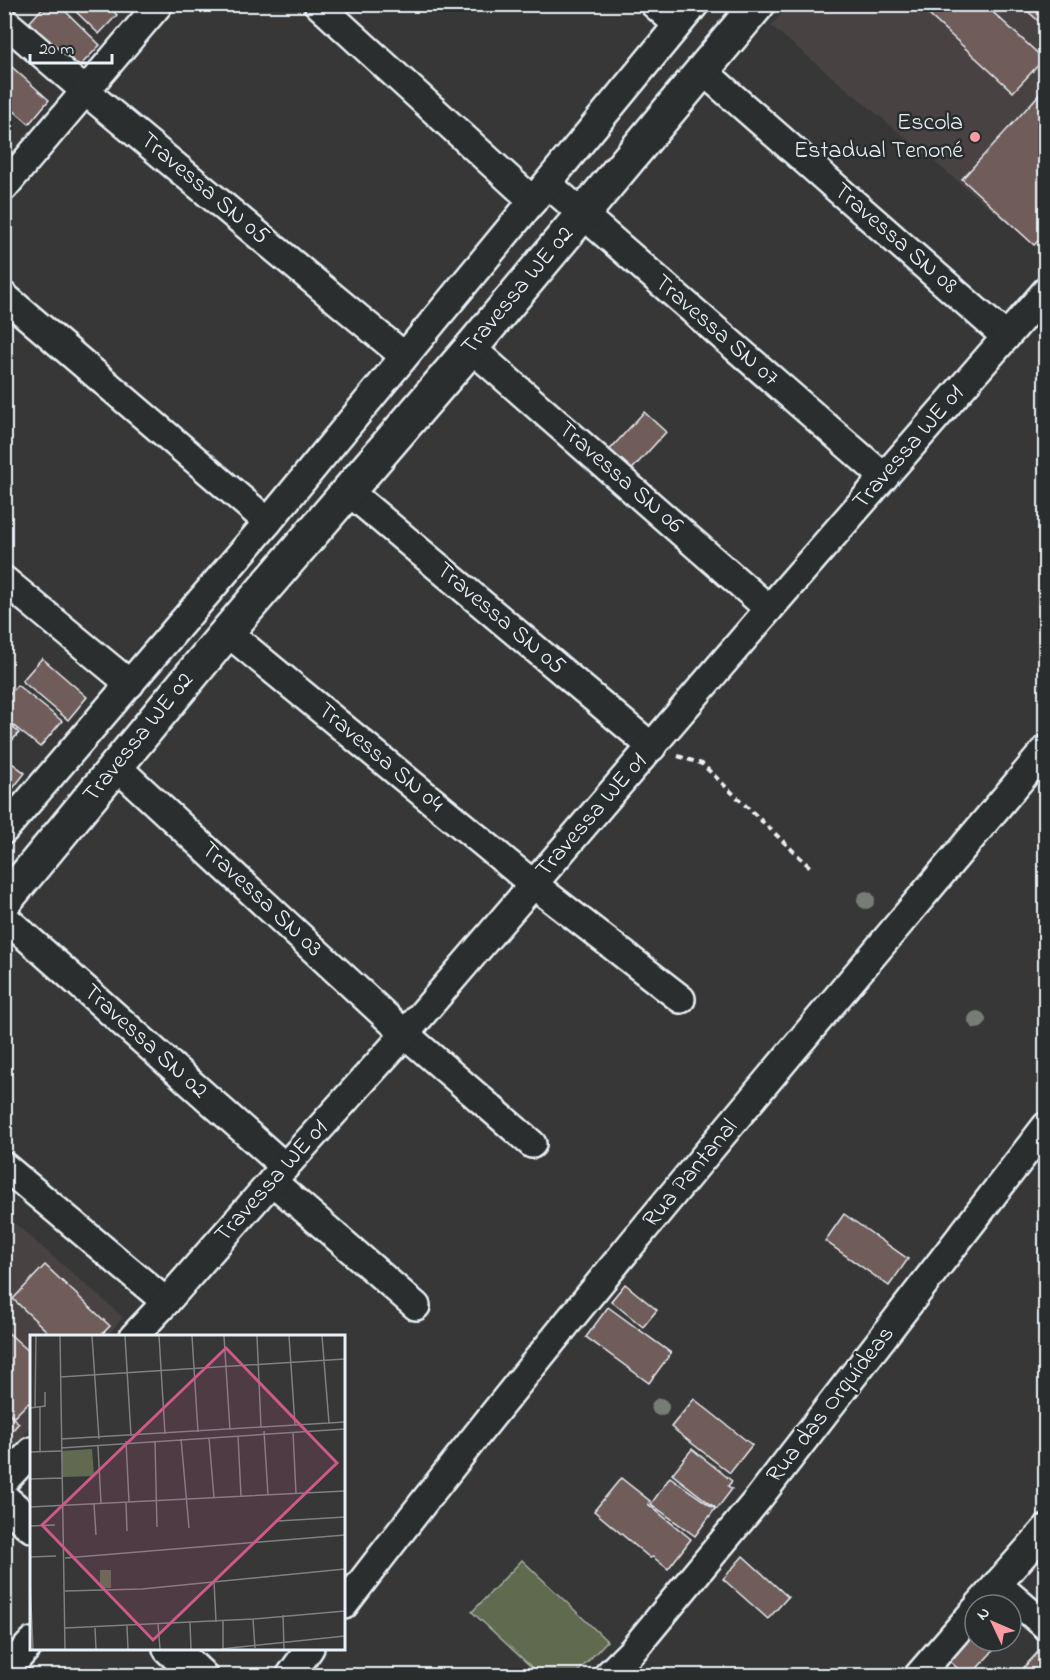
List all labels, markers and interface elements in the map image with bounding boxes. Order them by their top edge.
scale bar [30,27,112,65]
text: 20 m [39,37,74,63]
place label: Escola Estadual Tenoné [794,106,963,169]
street label: Travessa SN 05 [131,124,277,254]
marker: Escola Estadual Tenoné [968,130,982,144]
street label: Travessa SN 08 [825,175,965,303]
street label: Travessa WE 02 [453,219,583,363]
street label: Travessa SN 07 [646,267,786,395]
street label: Travessa WE 01 [845,378,973,518]
street label: Travessa SN 06 [549,413,691,543]
street label: Travessa SN 05 [427,554,573,684]
street label: Travessa WE 02 [75,665,203,811]
street label: Travessa SN 04 [309,694,451,822]
street label: Travessa WE 01 [528,746,656,886]
street label: Travessa SN 03 [192,834,330,966]
street label: Travessa SN 02 [75,976,216,1108]
street label: Travessa WE 01 [207,1112,337,1251]
street label: Rua Pantanal [635,1112,747,1236]
street label: Rua das Orquídeas [758,1319,904,1491]
inset map [30,1335,345,1650]
north arrow [963,1593,1023,1653]
text: N [971,1602,996,1626]

